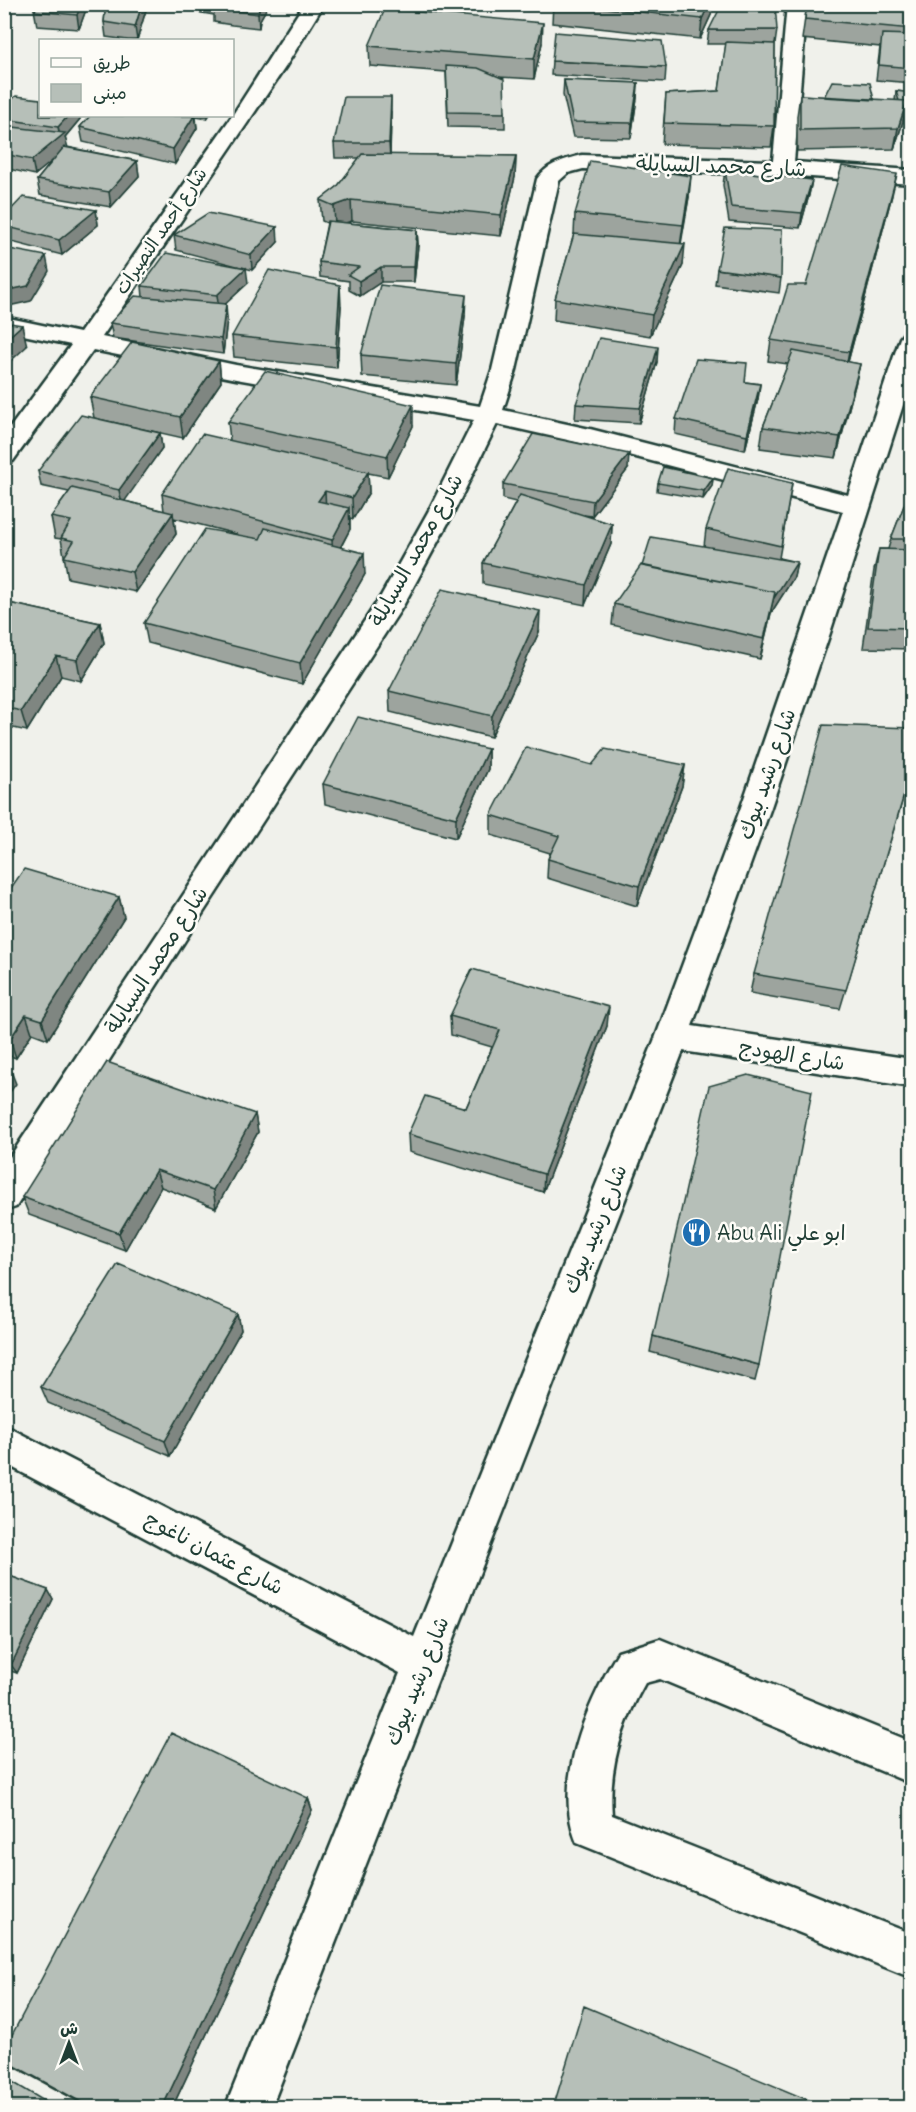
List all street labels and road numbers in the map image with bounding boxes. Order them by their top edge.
street label: شارع محمد السبايلة [635,149,807,184]
street label: شارع أحمد النصيرات [110,163,212,299]
street label: شارع محمد السبايلة [362,469,470,632]
street label: شارع رشيد بيوك [731,705,803,844]
street label: شارع محمد السبايلة [98,881,215,1040]
street label: شارع الهودج [737,1033,847,1078]
street label: شارع رشيد بيوك [556,1160,635,1298]
street label: شارع عثمان ناغوج [139,1505,288,1602]
street label: شارع رشيد بيوك [378,1612,457,1750]

